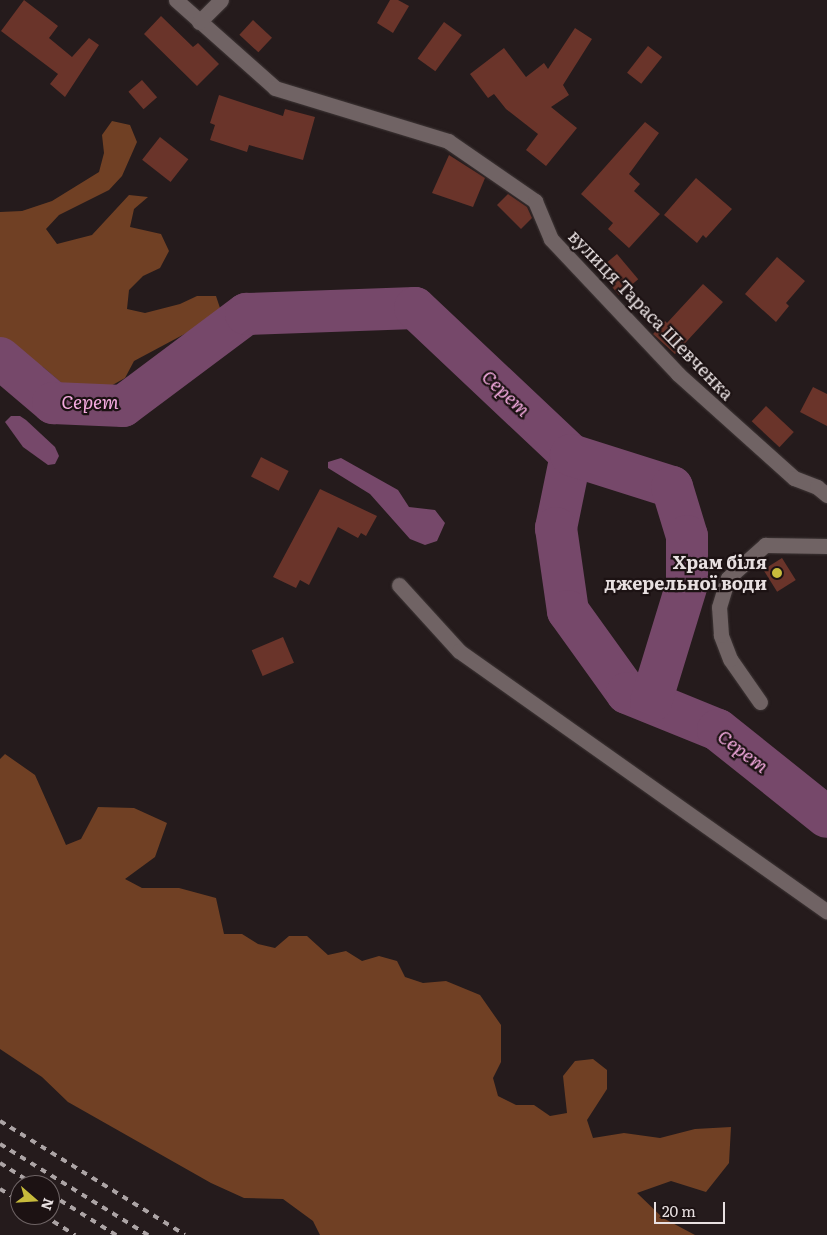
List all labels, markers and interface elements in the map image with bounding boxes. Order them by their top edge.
street label: вулиця Тараса Шевченка [564,225,738,405]
water label: Серет [477,365,535,421]
water label: Серет [61,391,119,413]
place label: Храм біля джерельної води [605,552,767,594]
marker: Храм біля джерельної води [771,567,783,579]
water label: Серет [713,725,773,777]
north arrow [10,1175,60,1225]
scale bar [657,1192,728,1224]
text: N [37,1196,60,1213]
text: 20 m [662,1199,696,1222]

